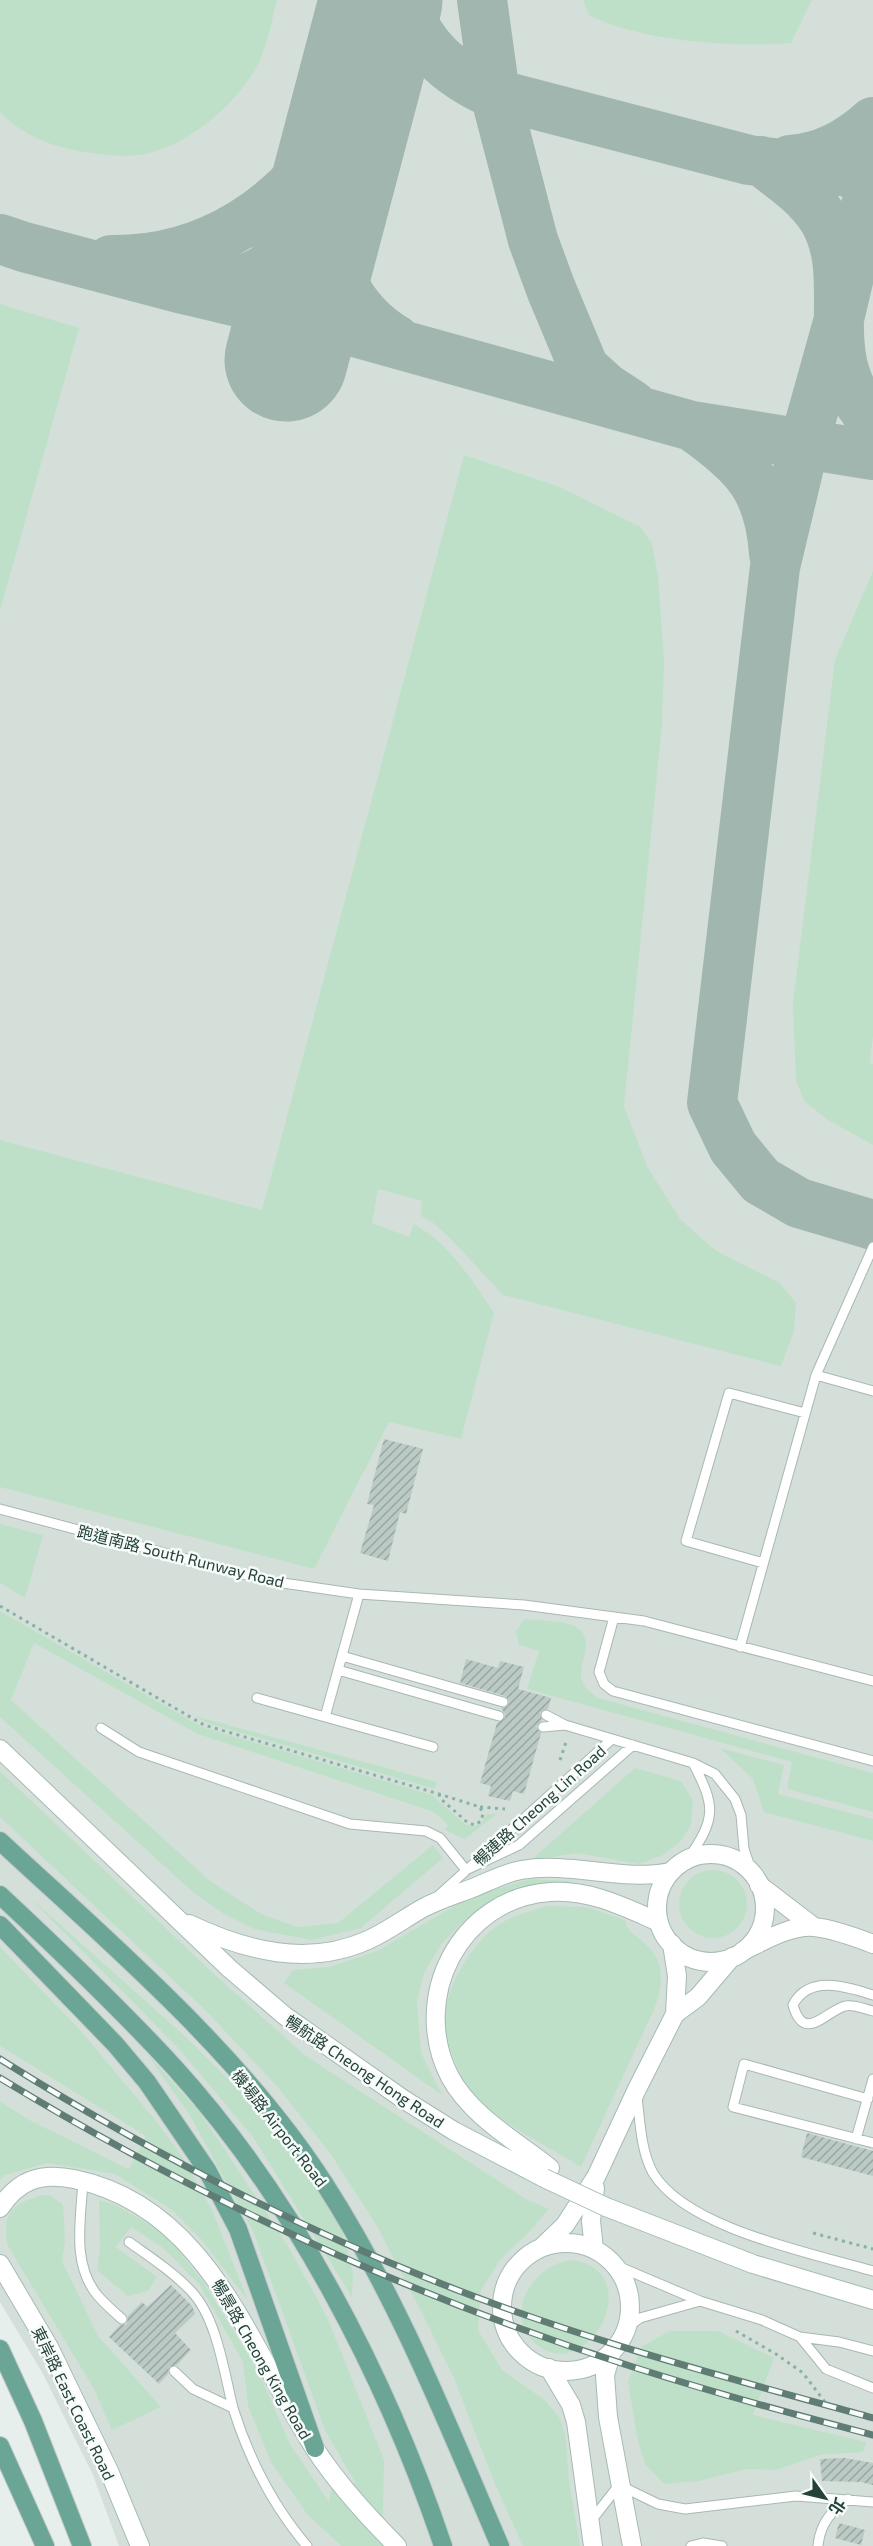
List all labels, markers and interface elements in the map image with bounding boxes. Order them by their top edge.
street label: 跑道南路 South Runway Road [76,1521,286,1591]
street label: 暢連路 Cheong Lin Road [469,1741,609,1869]
street label: 暢航路 Cheong Hong Road [282,2011,448,2131]
street label: 機場路 Airport Road [228,2066,332,2190]
street label: 暢景路 Cheong King Road [208,2276,316,2442]
street label: 東岸路 East Coast Road [28,2323,120,2483]
north arrow [795,2468,855,2528]
text: 北 [825,2495,850,2519]

